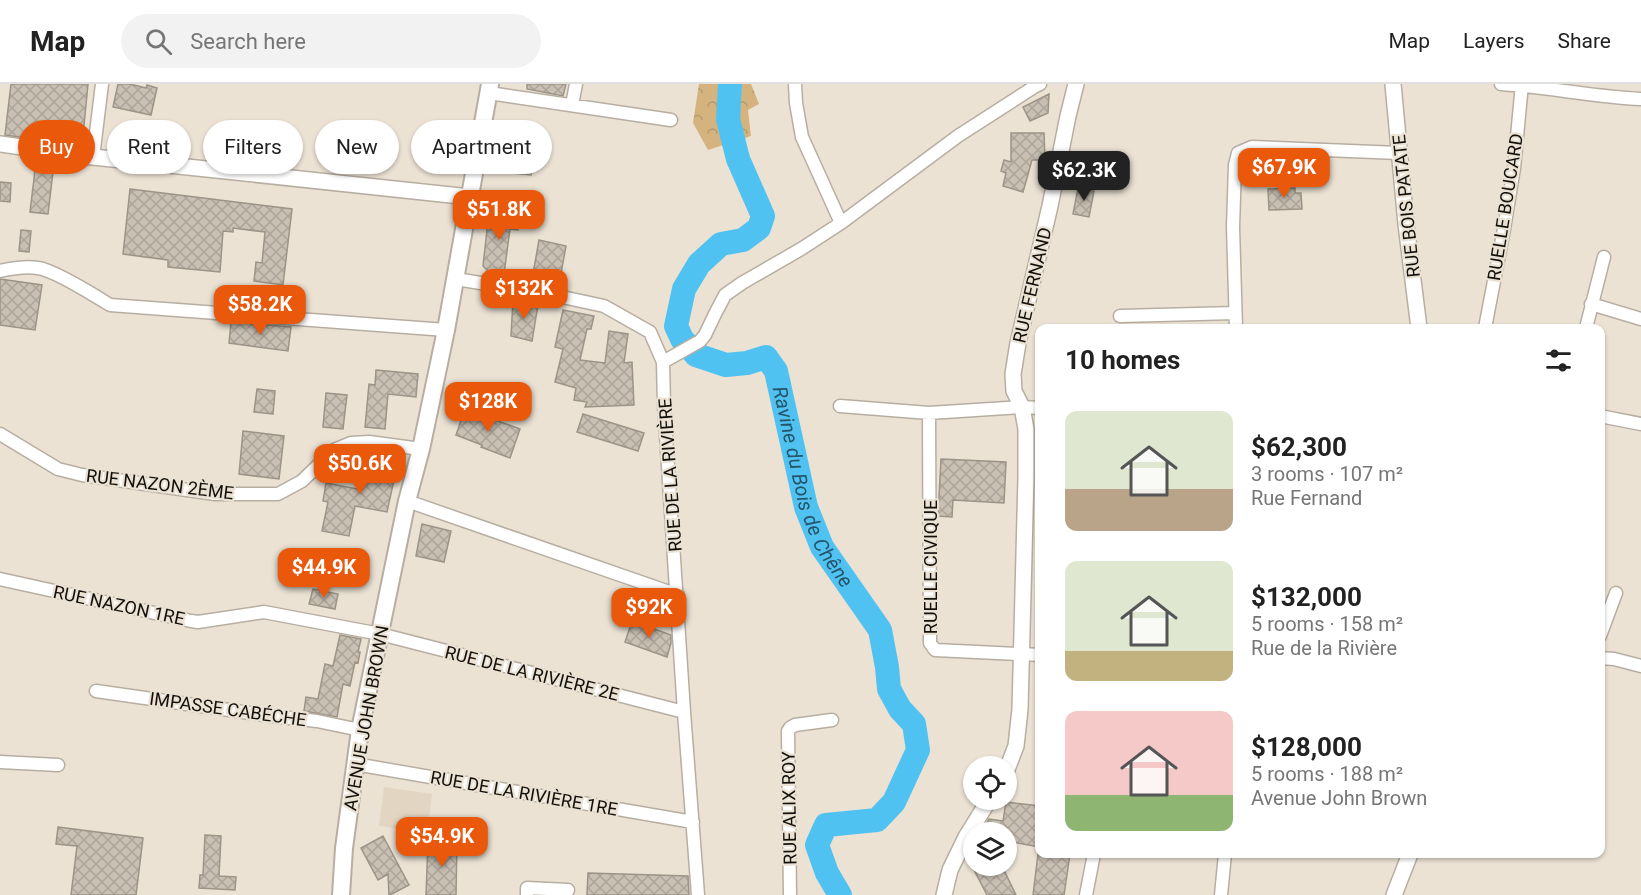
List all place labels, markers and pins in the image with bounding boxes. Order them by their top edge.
pin: $67.9K [1235,148,1333,199]
pin: $62.3K [1035,151,1133,202]
pin: $51.8K [450,190,548,241]
pin: $132K [482,269,566,320]
pin: $58.2K [211,285,309,336]
pin: $128K [446,382,530,433]
pin: $50.6K [311,444,409,495]
pin: $44.9K [275,548,373,599]
pin: $92K [613,588,685,639]
pin: $54.9K [393,817,491,868]

